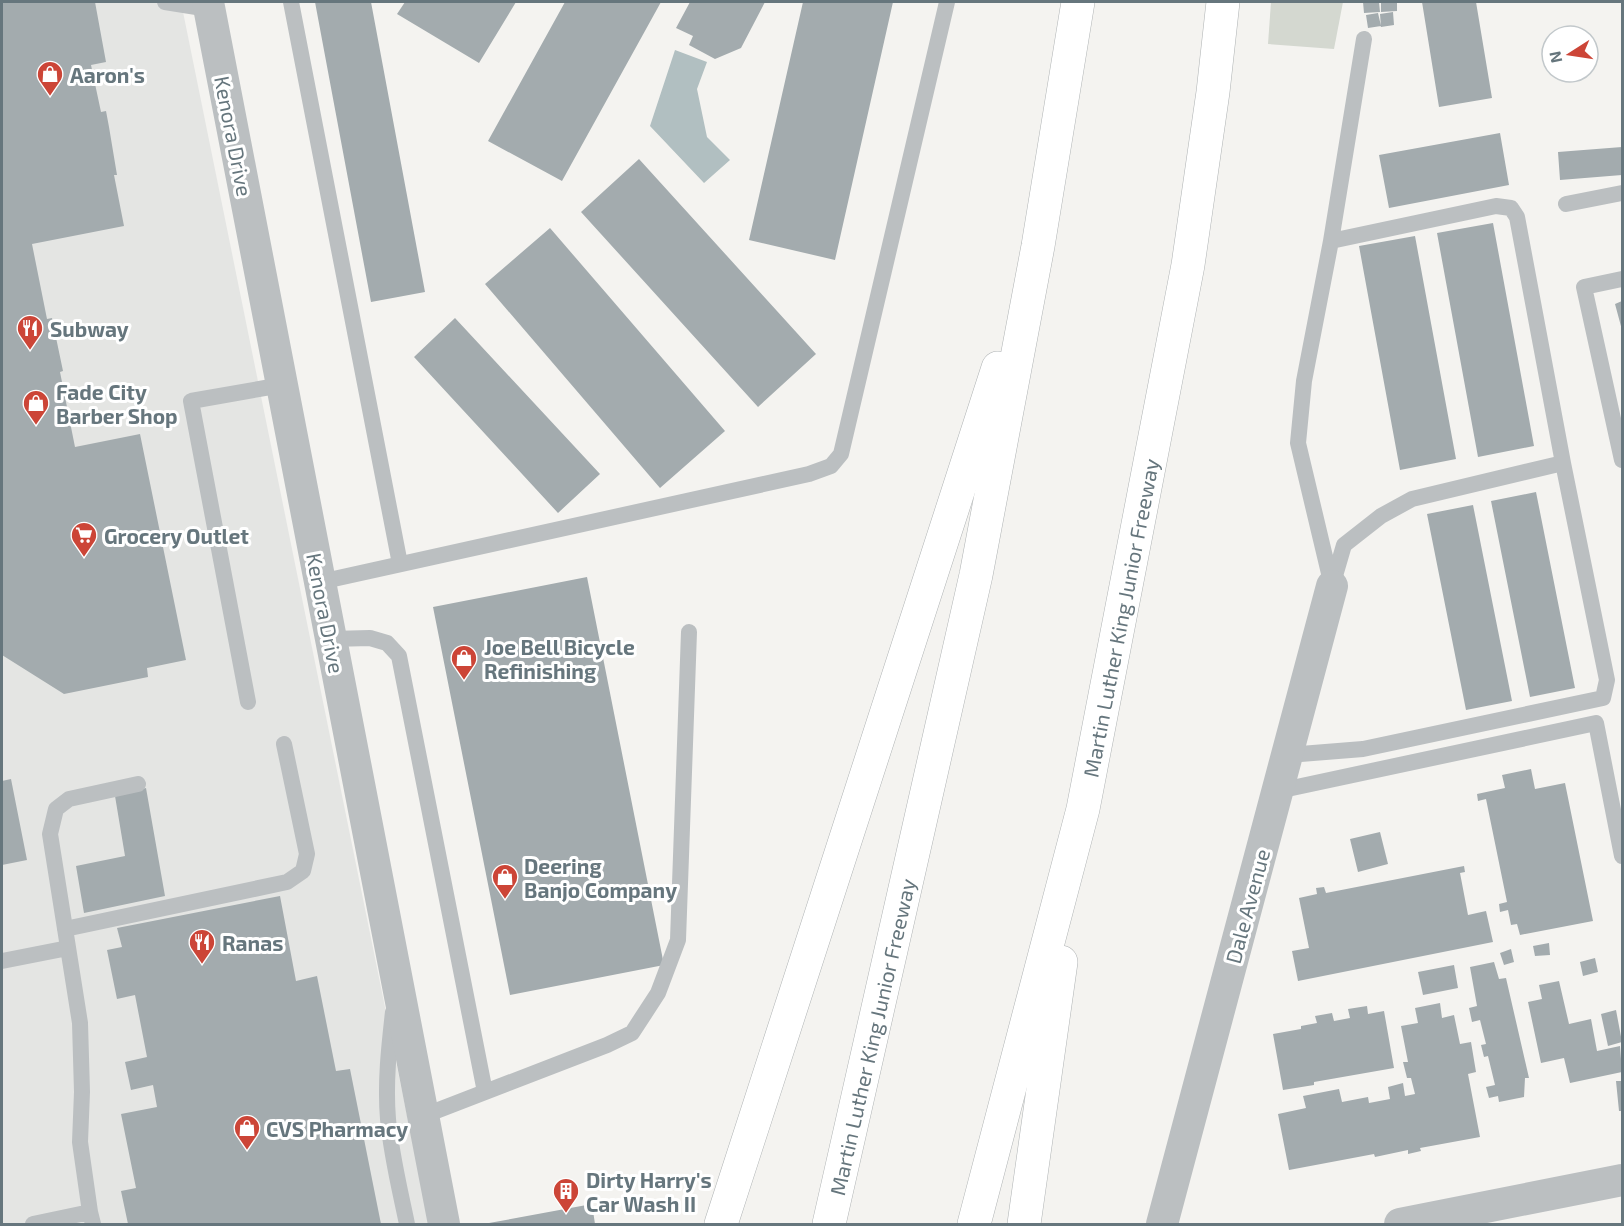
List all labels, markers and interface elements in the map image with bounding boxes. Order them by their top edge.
north arrow [1540,24,1600,84]
text: N [1544,50,1565,65]
shop icon: Aaron's [35,59,65,97]
place label: Aaron's [70,62,145,87]
street label: Kenora Drive [210,74,258,198]
restaurant icon: Subway [15,313,45,351]
place label: Subway [50,316,129,342]
place label: Fade City Barber Shop [56,379,178,428]
shop icon: Fade City Barber Shop [21,388,51,426]
street label: Martin Luther King Junior Freeway [1077,456,1163,779]
supermarket icon: Grocery Outlet [69,520,99,558]
place label: Grocery Outlet [104,523,249,549]
street label: Kenora Drive [302,551,350,675]
place label: Joe Bell Bicycle Refinishing [484,634,635,683]
shop icon: Joe Bell Bicycle Refinishing [449,643,479,681]
street label: Dale Avenue [1220,846,1274,966]
place label: Deering Banjo Company [524,853,677,903]
shop icon: Deering Banjo Company [490,862,520,900]
street label: Martin Luther King Junior Freeway [823,876,919,1198]
restaurant icon: Ranas [187,927,217,965]
place label: Ranas [222,930,283,955]
shop icon: CVS Pharmacy [232,1113,262,1151]
place label: CVS Pharmacy [266,1116,408,1142]
place label: Dirty Harry's Car Wash II [586,1167,712,1216]
building icon: Dirty Harry's Car Wash II [551,1176,581,1214]

